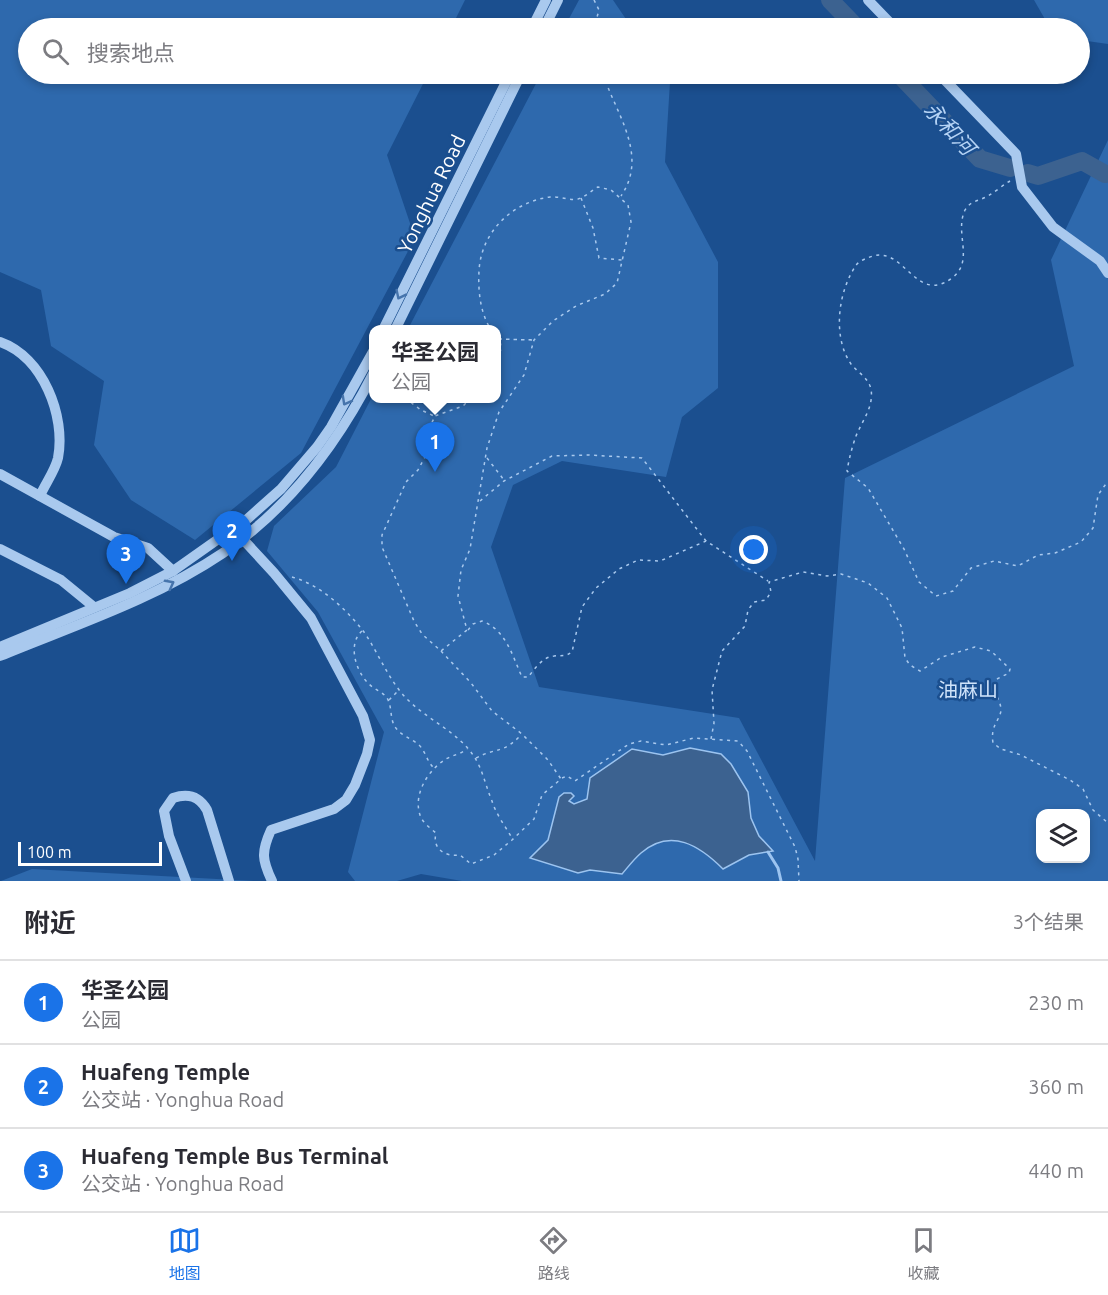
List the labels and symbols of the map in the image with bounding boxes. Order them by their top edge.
water label: 永和河 [920,97,983,162]
street label: Yonghua Road [392,131,470,257]
one-way arrow [396,289,408,300]
one-way arrow [342,395,353,405]
pin: 1 [416,422,454,472]
pin: 2 [212,512,252,561]
pin: 3 [106,534,146,584]
your location [739,535,768,564]
one-way arrow [163,580,174,591]
park label: 油麻山 [938,678,998,701]
scale bar [18,839,162,866]

